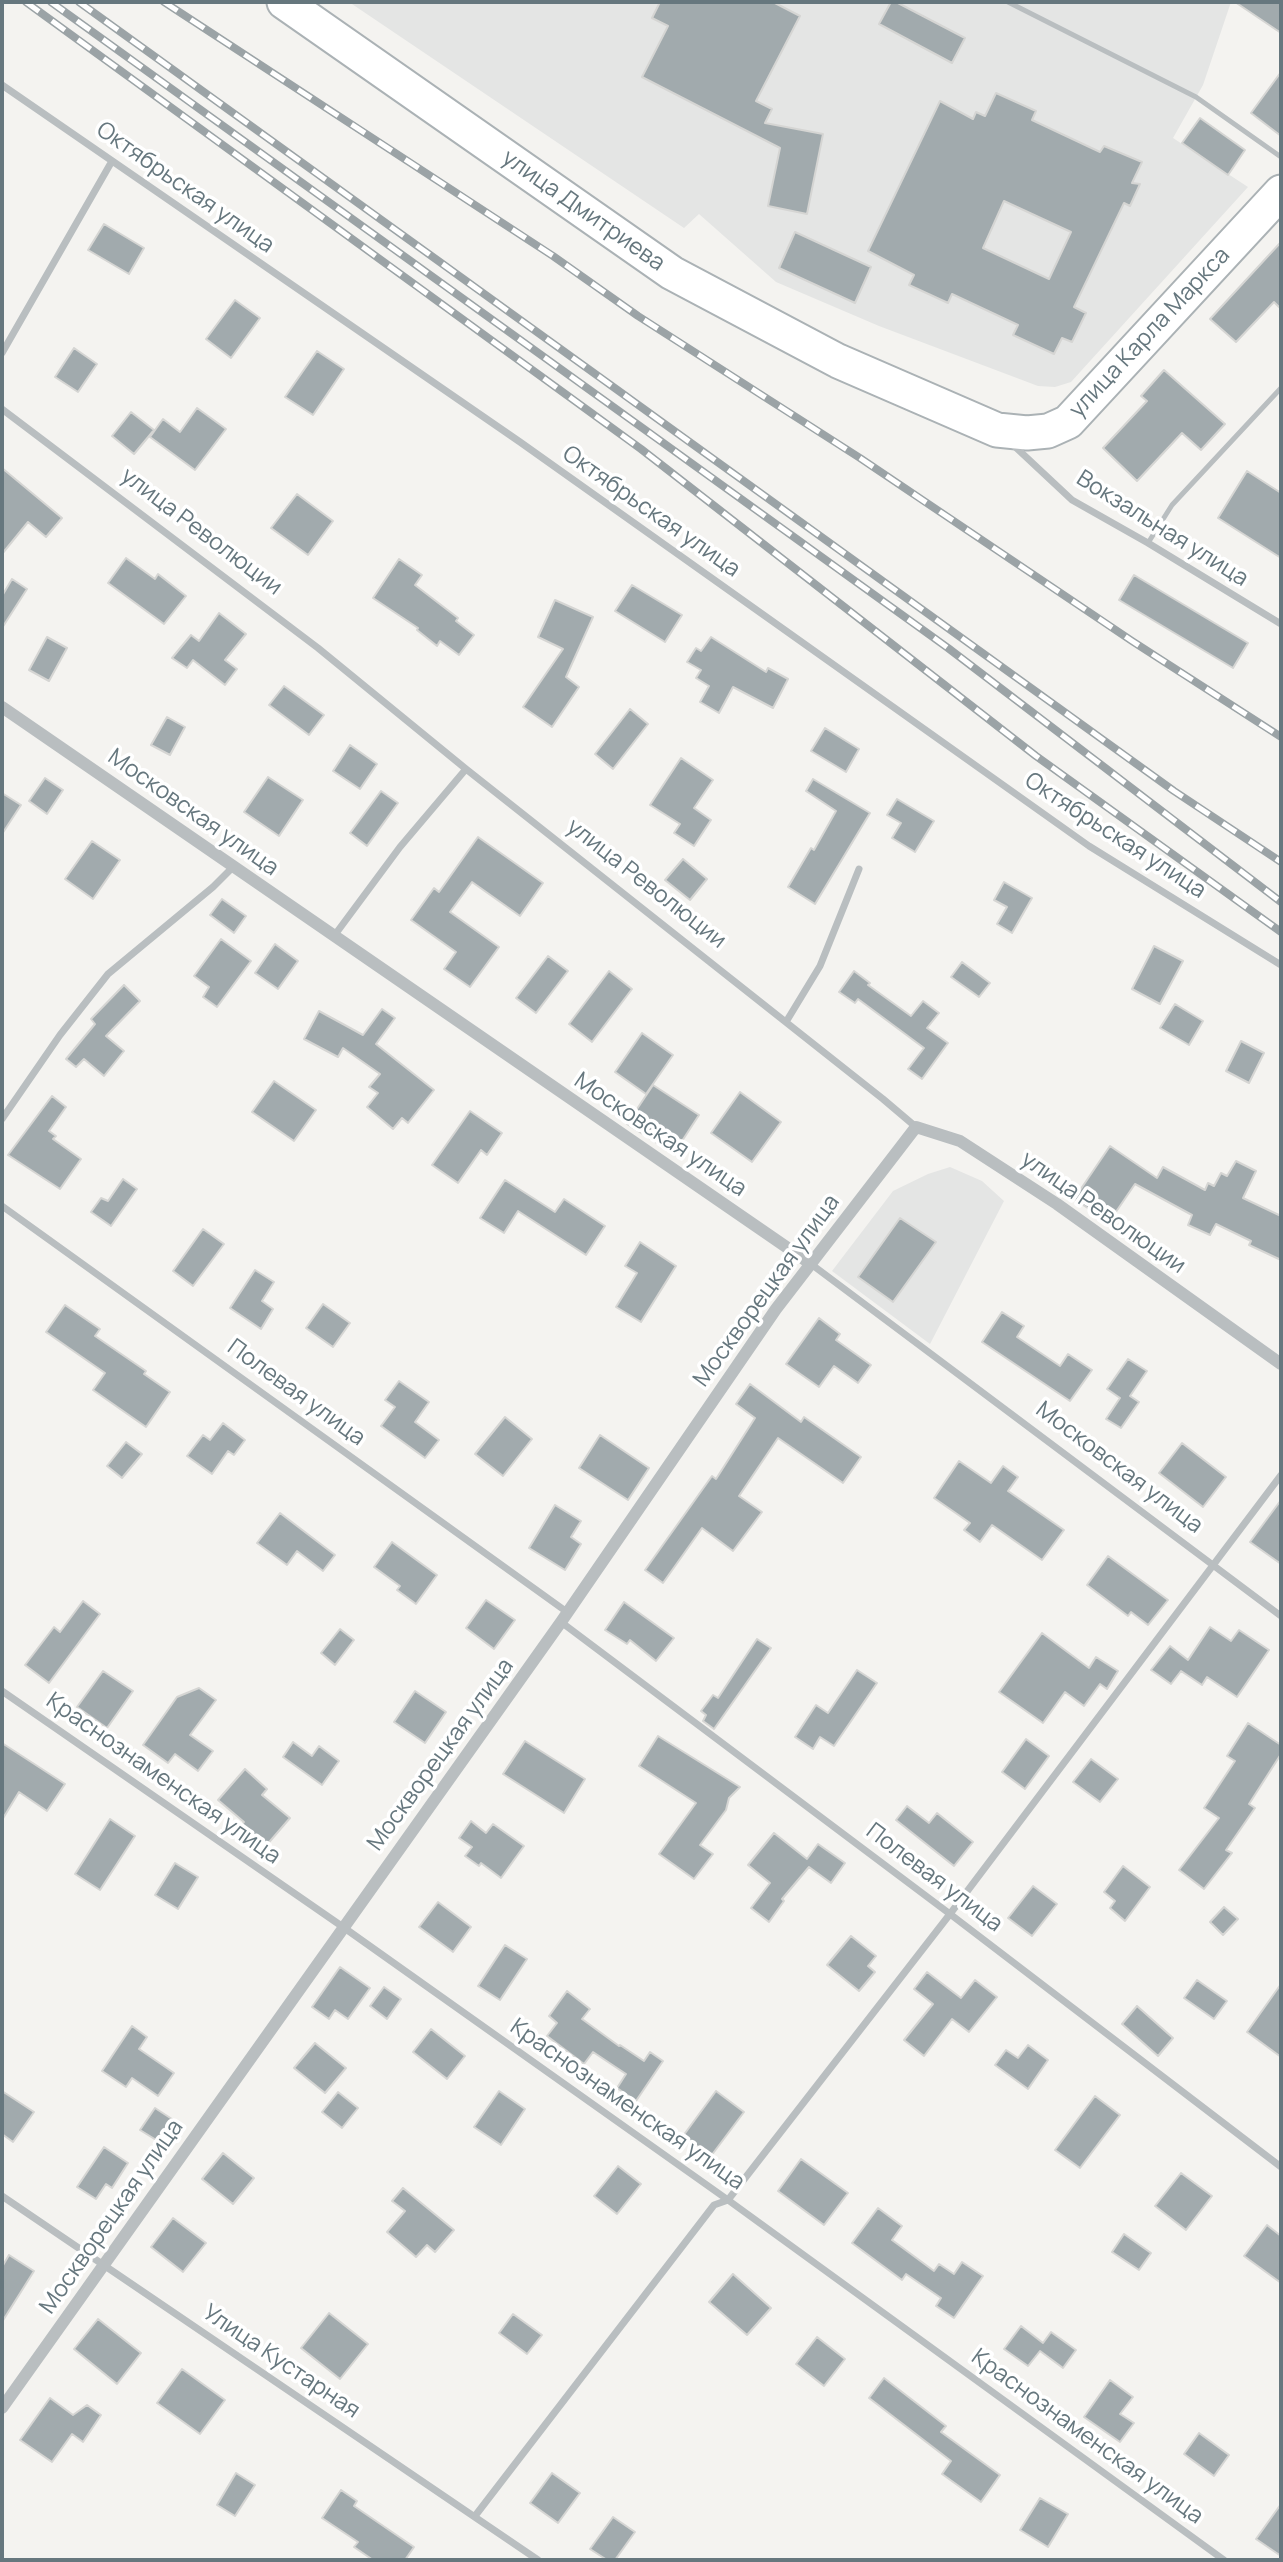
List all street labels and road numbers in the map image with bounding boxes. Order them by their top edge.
street label: Октябрьская улица [91,116,279,260]
street label: улица Дмитриева [496,145,670,277]
street label: улица Карла Маркса [1064,242,1236,424]
street label: Октябрьская улица [557,440,745,584]
street label: улица Революции [115,462,287,602]
street label: Вокзальная улица [1071,465,1253,593]
street label: Московская улица [102,744,284,882]
street label: Октябрьская улица [1019,767,1211,905]
street label: улица Революции [561,813,731,955]
street label: Московская улица [569,1067,751,1203]
street label: улица Революции [1015,1146,1191,1280]
street label: Москворецкая улица [688,1190,846,1392]
street label: Полевая улица [222,1334,370,1452]
street label: Московская улица [1030,1396,1208,1540]
street label: Москворецкая улица [362,1654,520,1856]
street label: Краснознаменская улица [40,1687,286,1871]
street label: Полевая улица [860,1818,1008,1938]
street label: Краснознаменская улица [504,2013,750,2197]
street label: Москворецкая улица [35,2115,189,2319]
street label: Улица Кустарная [197,2299,365,2425]
street label: Краснознаменская улица [966,2344,1208,2530]

